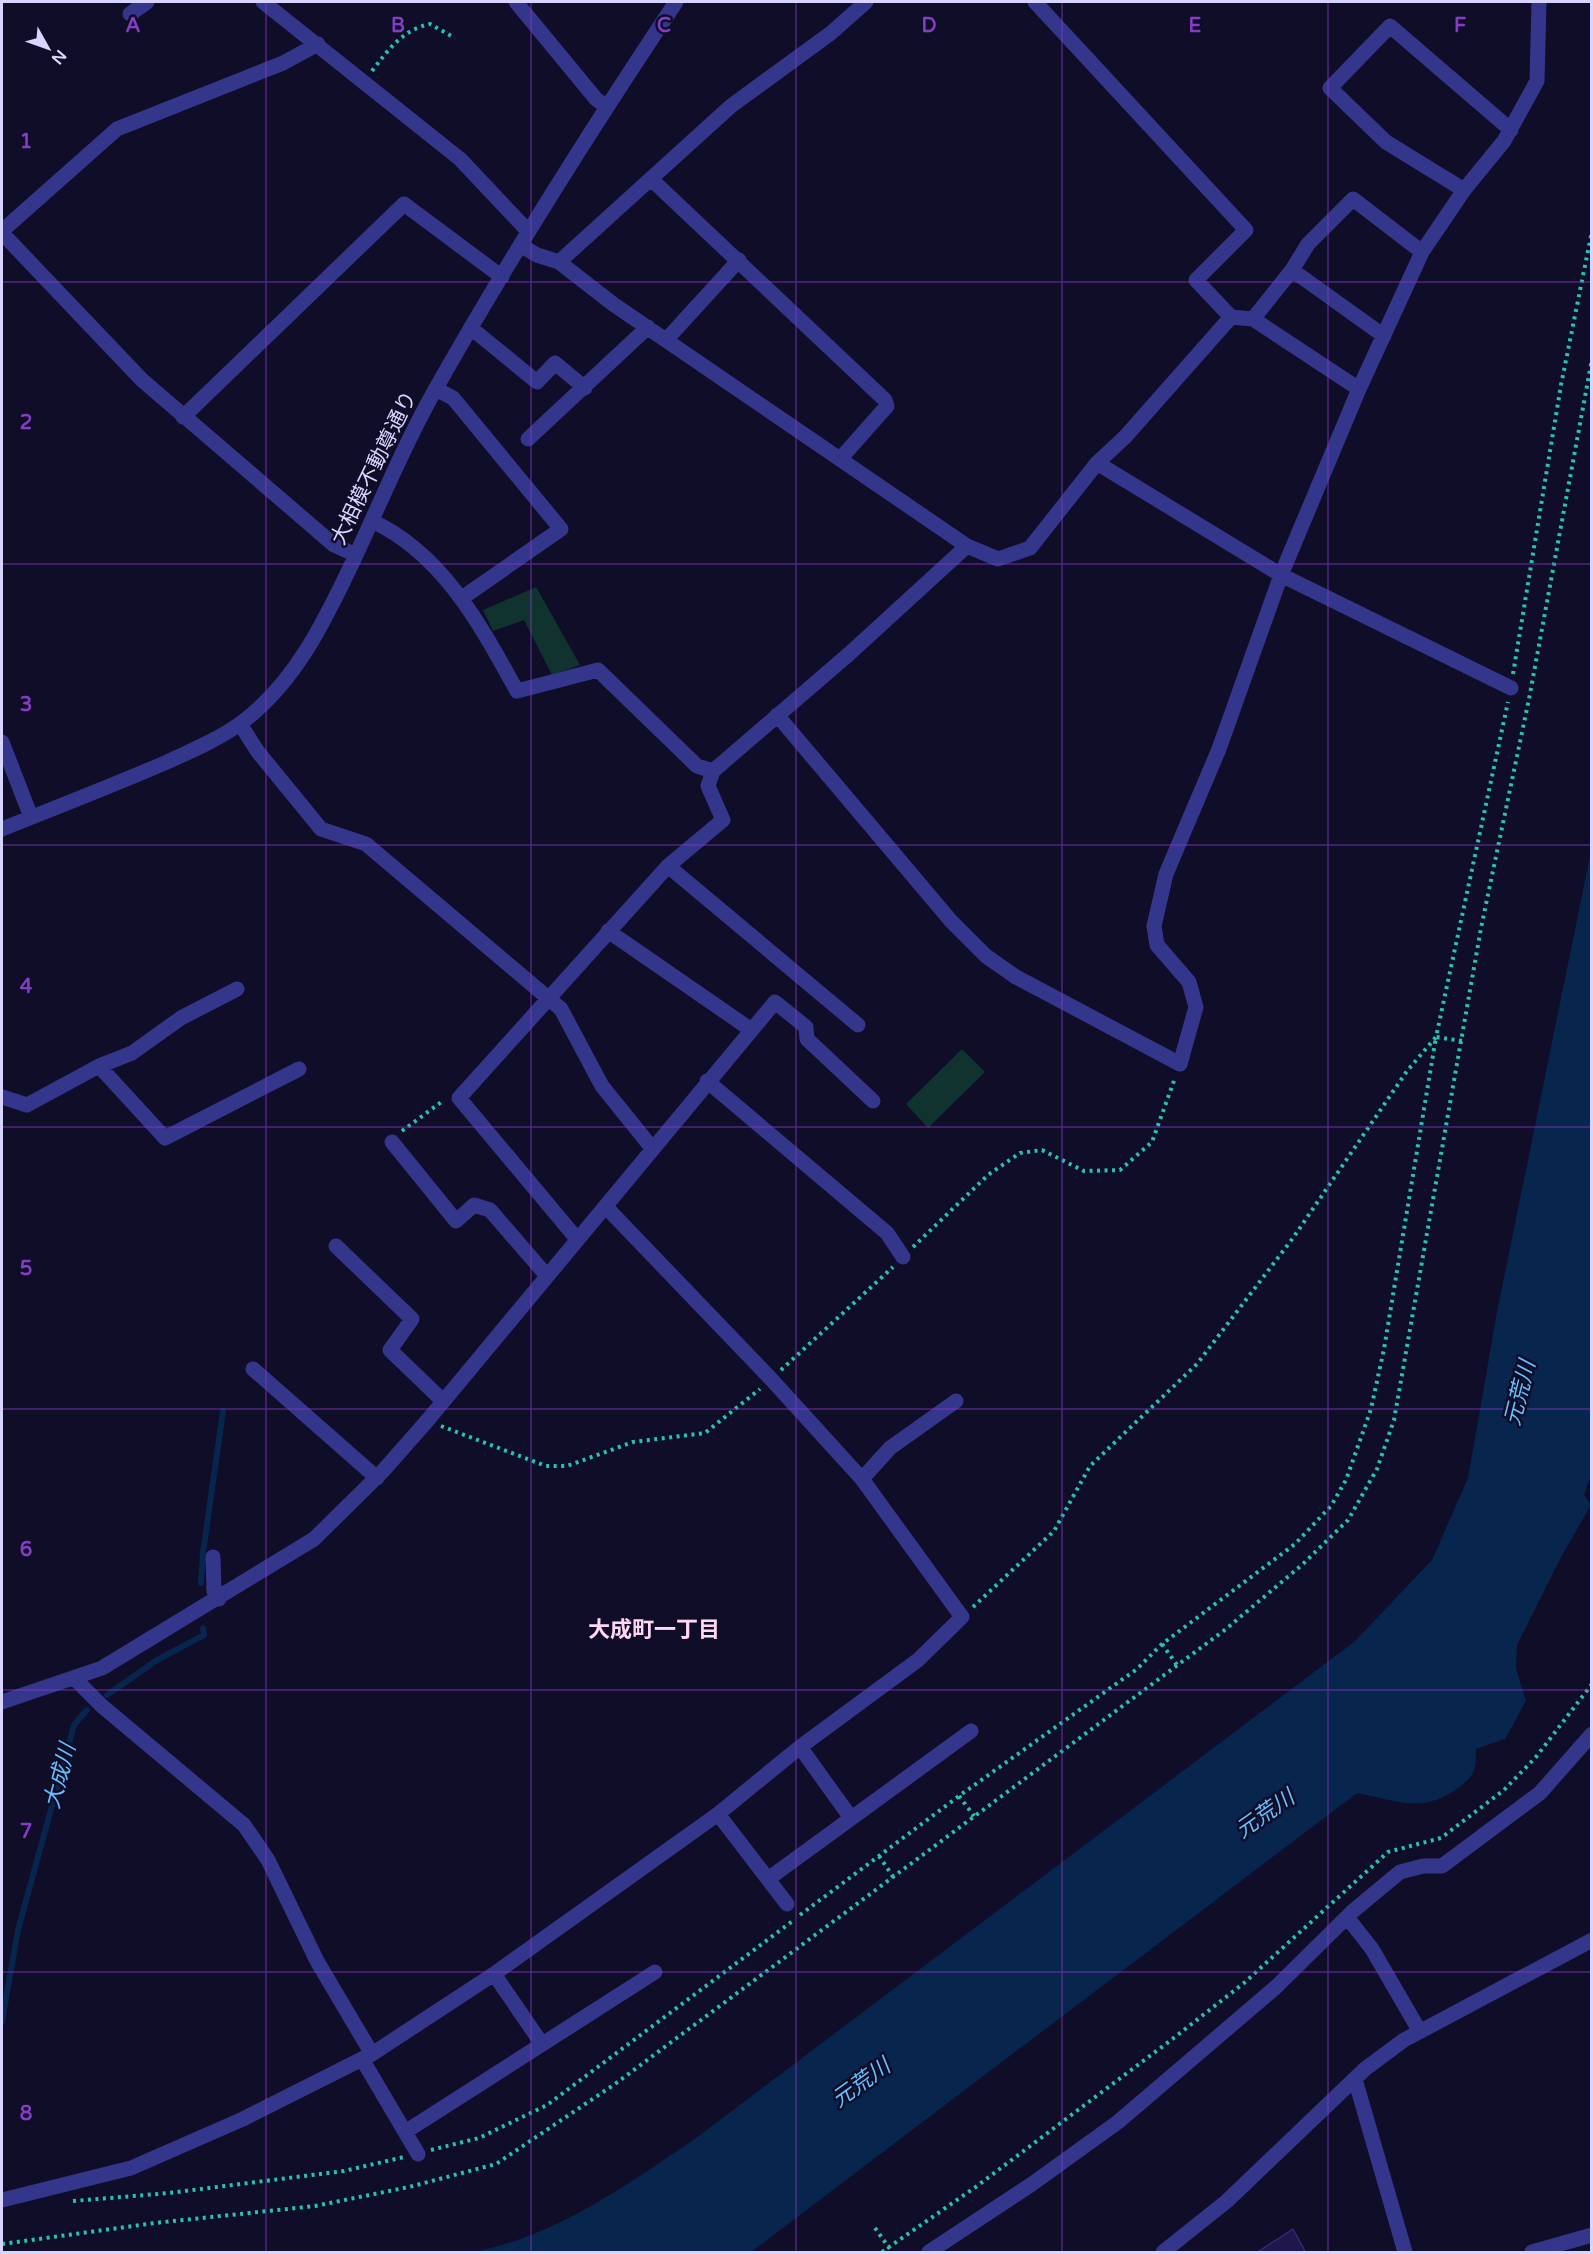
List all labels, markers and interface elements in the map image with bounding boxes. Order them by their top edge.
text: A [126,14,141,38]
text: B [391,14,405,38]
text: C [657,14,671,38]
text: D [921,14,937,38]
text: E [1189,14,1202,38]
text: F [1454,14,1466,38]
north arrow [18,18,78,78]
text: N [47,46,71,68]
text: 1 [20,130,32,154]
street label: 大相模不動尊通り [326,387,422,549]
text: 2 [20,411,32,435]
text: 3 [20,693,32,717]
text: 4 [20,975,33,999]
text: 5 [20,1257,32,1281]
water label: 元荒川 [1499,1356,1541,1428]
text: 6 [20,1538,32,1562]
district label: 大成町一丁目 [588,1617,720,1643]
water label: 大成川 [39,1739,82,1811]
water label: 元荒川 [1231,1783,1301,1844]
text: 7 [20,1820,32,1844]
water label: 元荒川 [827,2052,897,2113]
text: 8 [20,2102,32,2126]

